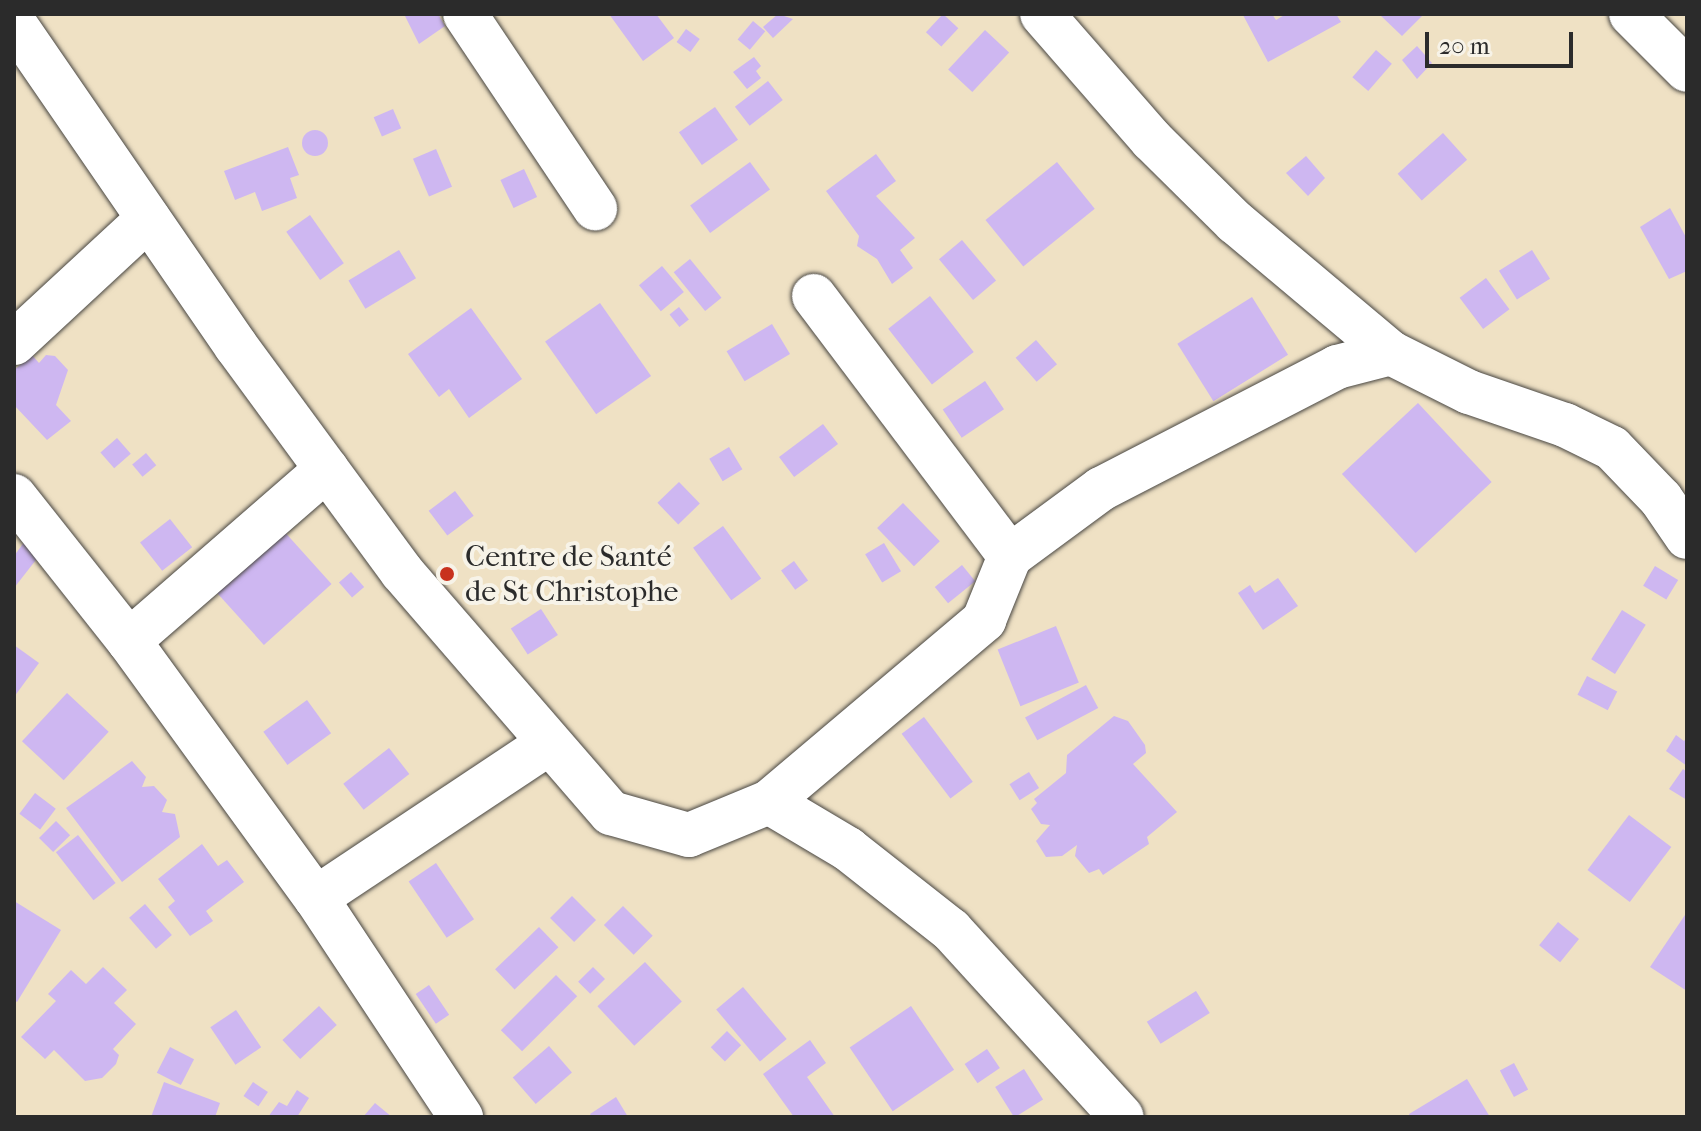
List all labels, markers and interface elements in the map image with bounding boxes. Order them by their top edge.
scale bar [1429,16,1577,66]
text: 20 m [1439,32,1490,60]
place label: Centre de Santé de St Christophe [465,539,678,610]
marker: Centre de Santé de St Christophe [436,563,458,585]

